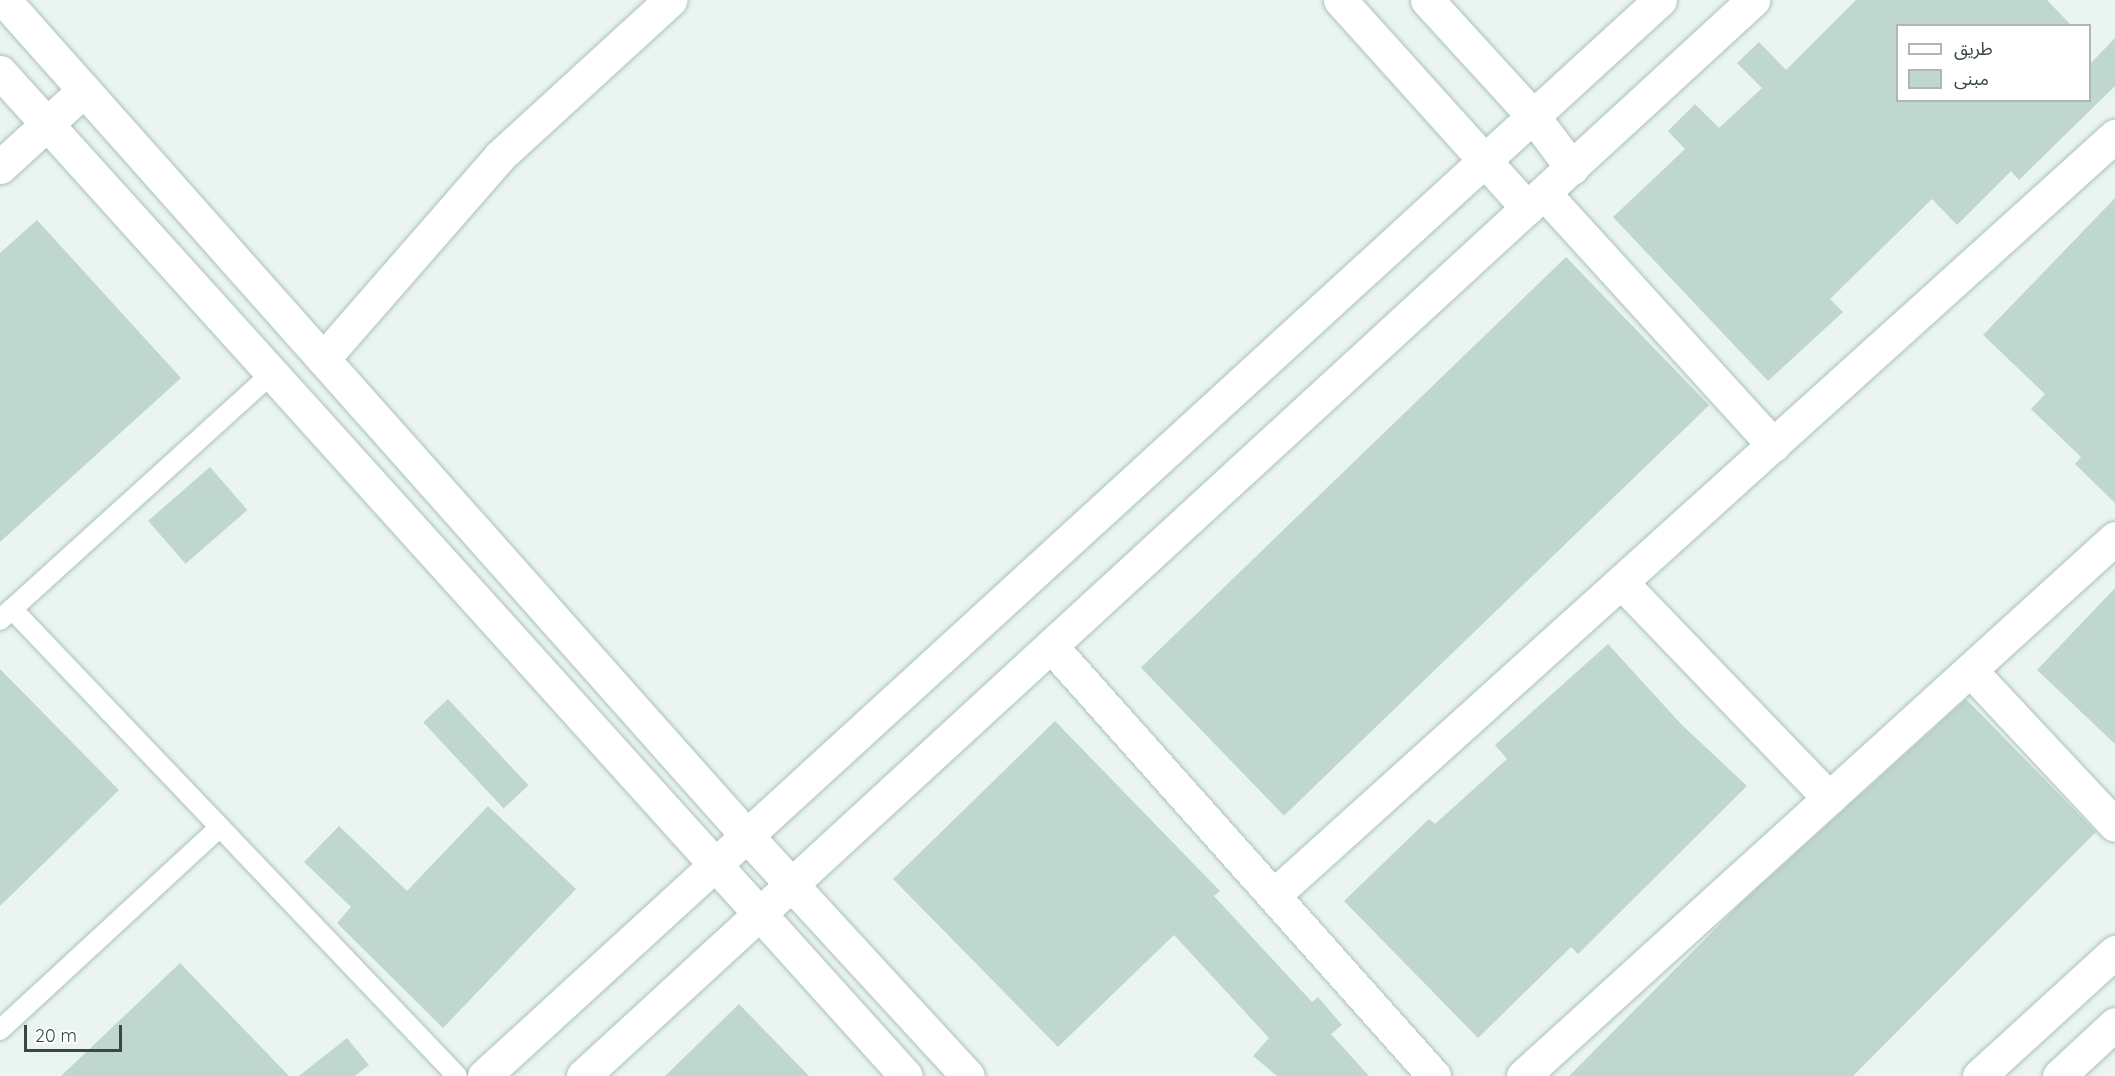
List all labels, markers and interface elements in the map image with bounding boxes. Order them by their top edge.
legend [1896,24,2091,102]
text: طريق [1954,37,1993,60]
text: مبنى [1954,67,1989,90]
scale bar [27,1013,124,1051]
text: 20 m [35,1024,77,1047]

